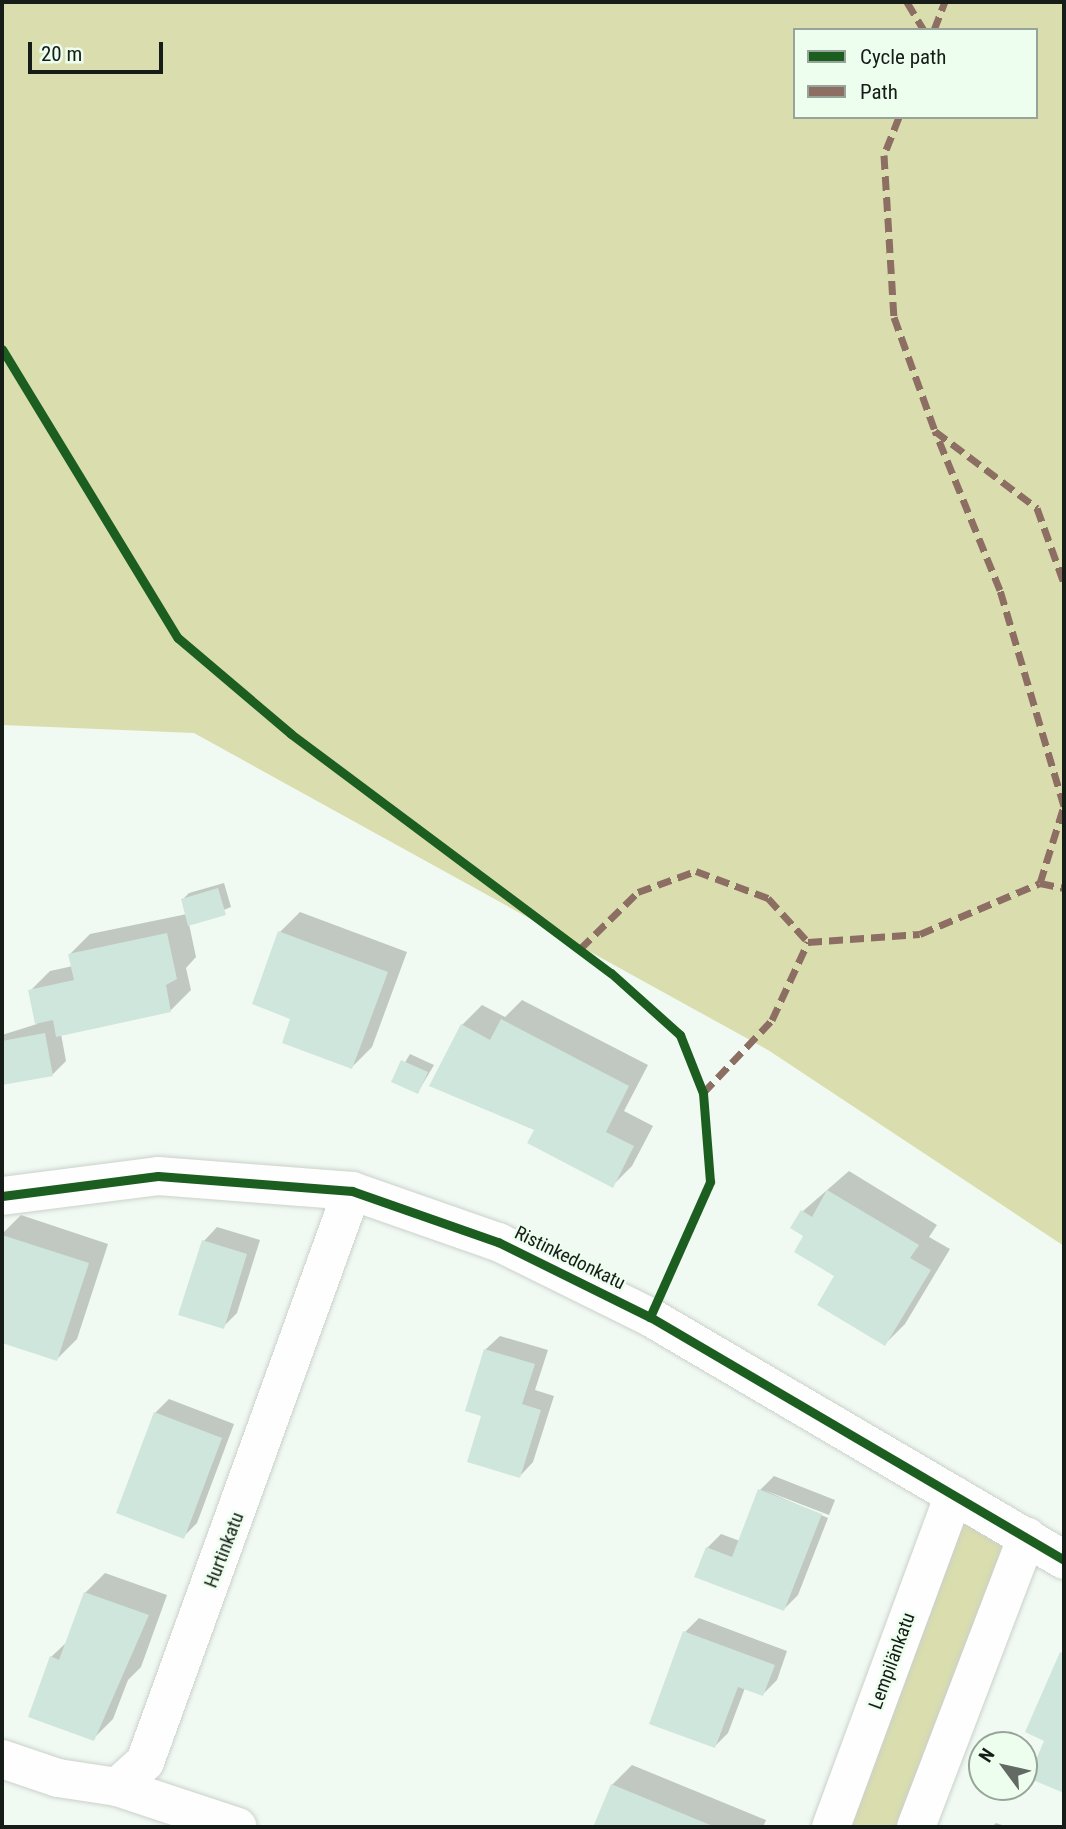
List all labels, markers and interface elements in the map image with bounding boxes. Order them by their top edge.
scale bar [32,28,166,72]
legend [793,28,1038,119]
text: 20 m [41,42,82,66]
text: Cycle path [860,45,946,69]
text: Path [860,80,898,104]
street label: Ristinkedonkatu [511,1221,629,1295]
street label: Hurtinkatu [199,1509,249,1591]
street label: Lempilänkatu [864,1610,920,1712]
north arrow [968,1731,1038,1801]
text: N [974,1744,999,1767]

